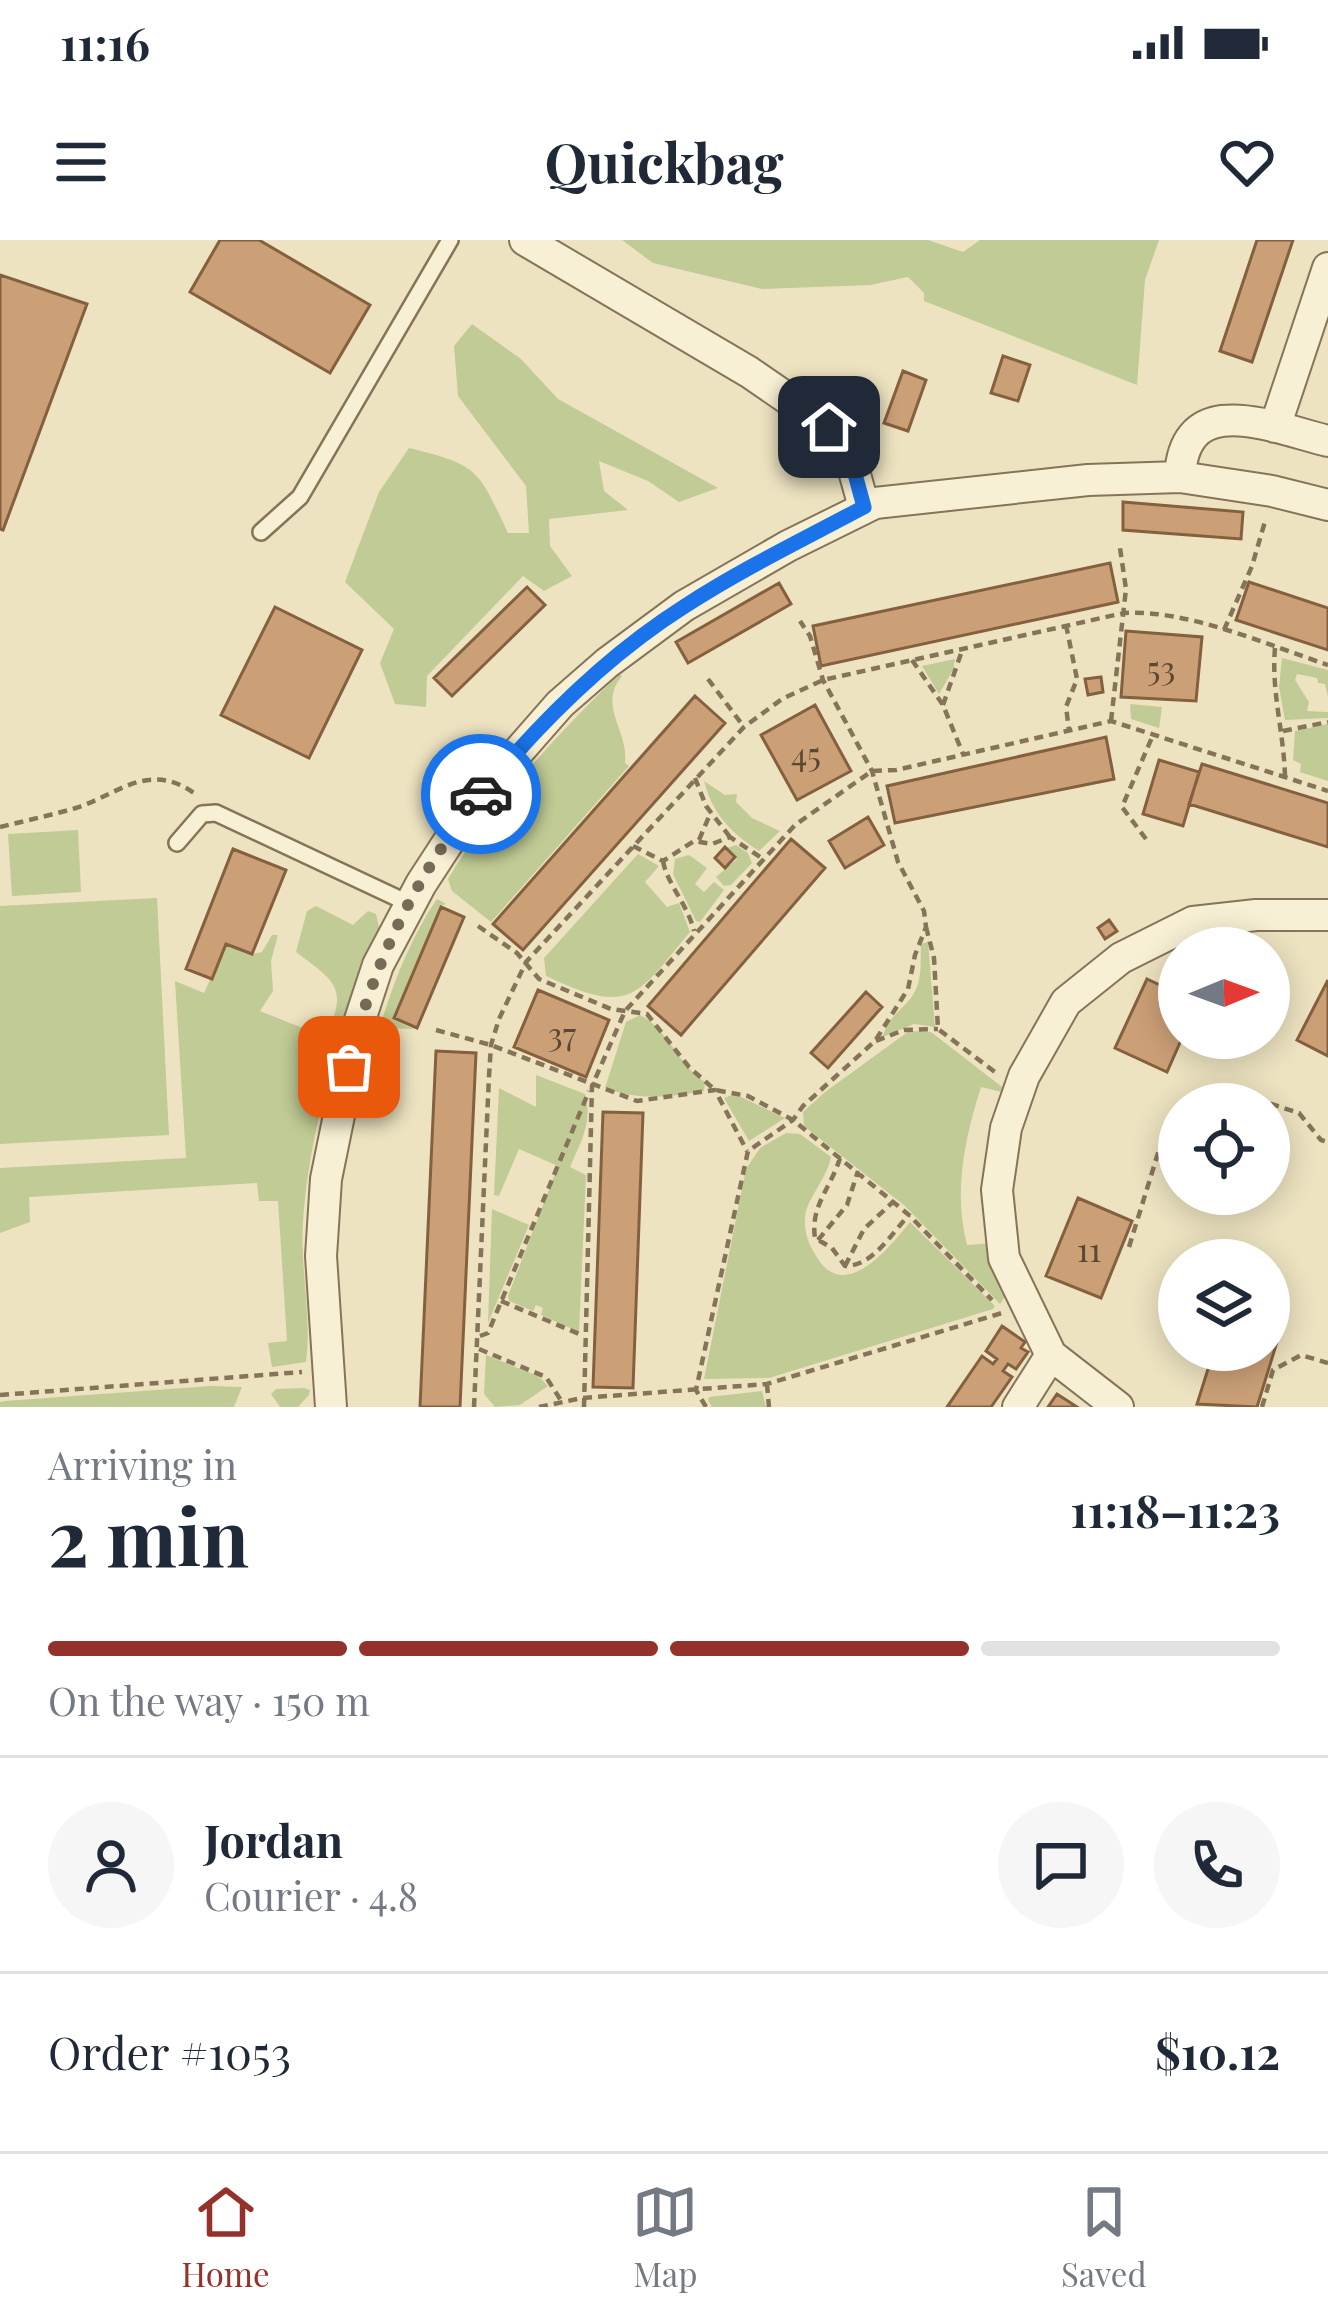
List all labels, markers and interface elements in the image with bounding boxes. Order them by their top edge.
text: 11:16 [60,12,150,72]
text: Quickbag [544,126,784,198]
icon: menu [48,129,114,195]
icon: heart [1214,129,1280,195]
pin [778,376,880,478]
icon: home [796,394,862,460]
house number: 53 [1147,645,1175,689]
house number: 45 [791,731,821,775]
courier [421,734,541,854]
icon: car [448,761,514,827]
north arrow [1158,927,1290,1059]
map controls [1158,927,1290,1371]
house number: 37 [548,1011,577,1055]
pin [298,1016,400,1118]
icon: bag [316,1034,382,1100]
button: locate [1158,1083,1290,1215]
house number: 11 [1077,1226,1101,1270]
button: layers [1158,1239,1290,1371]
text: Arriving in [48,1438,237,1490]
text: 11:18–11:23 [1070,1479,1280,1539]
text: 2 min [48,1483,249,1587]
text: On the way · 150 m [48,1674,370,1726]
button: person [48,1802,174,1928]
button: chat [998,1802,1124,1928]
button: phone [1154,1802,1280,1928]
text: Jordan [204,1809,343,1869]
text: Courier · 4.8 [204,1869,418,1921]
text: Order #1053 [48,2021,291,2081]
text: $10.12 [1155,2021,1280,2081]
tab: Home [181,2179,270,2295]
tab: Map [632,2179,698,2295]
tab: Saved [1061,2179,1147,2295]

